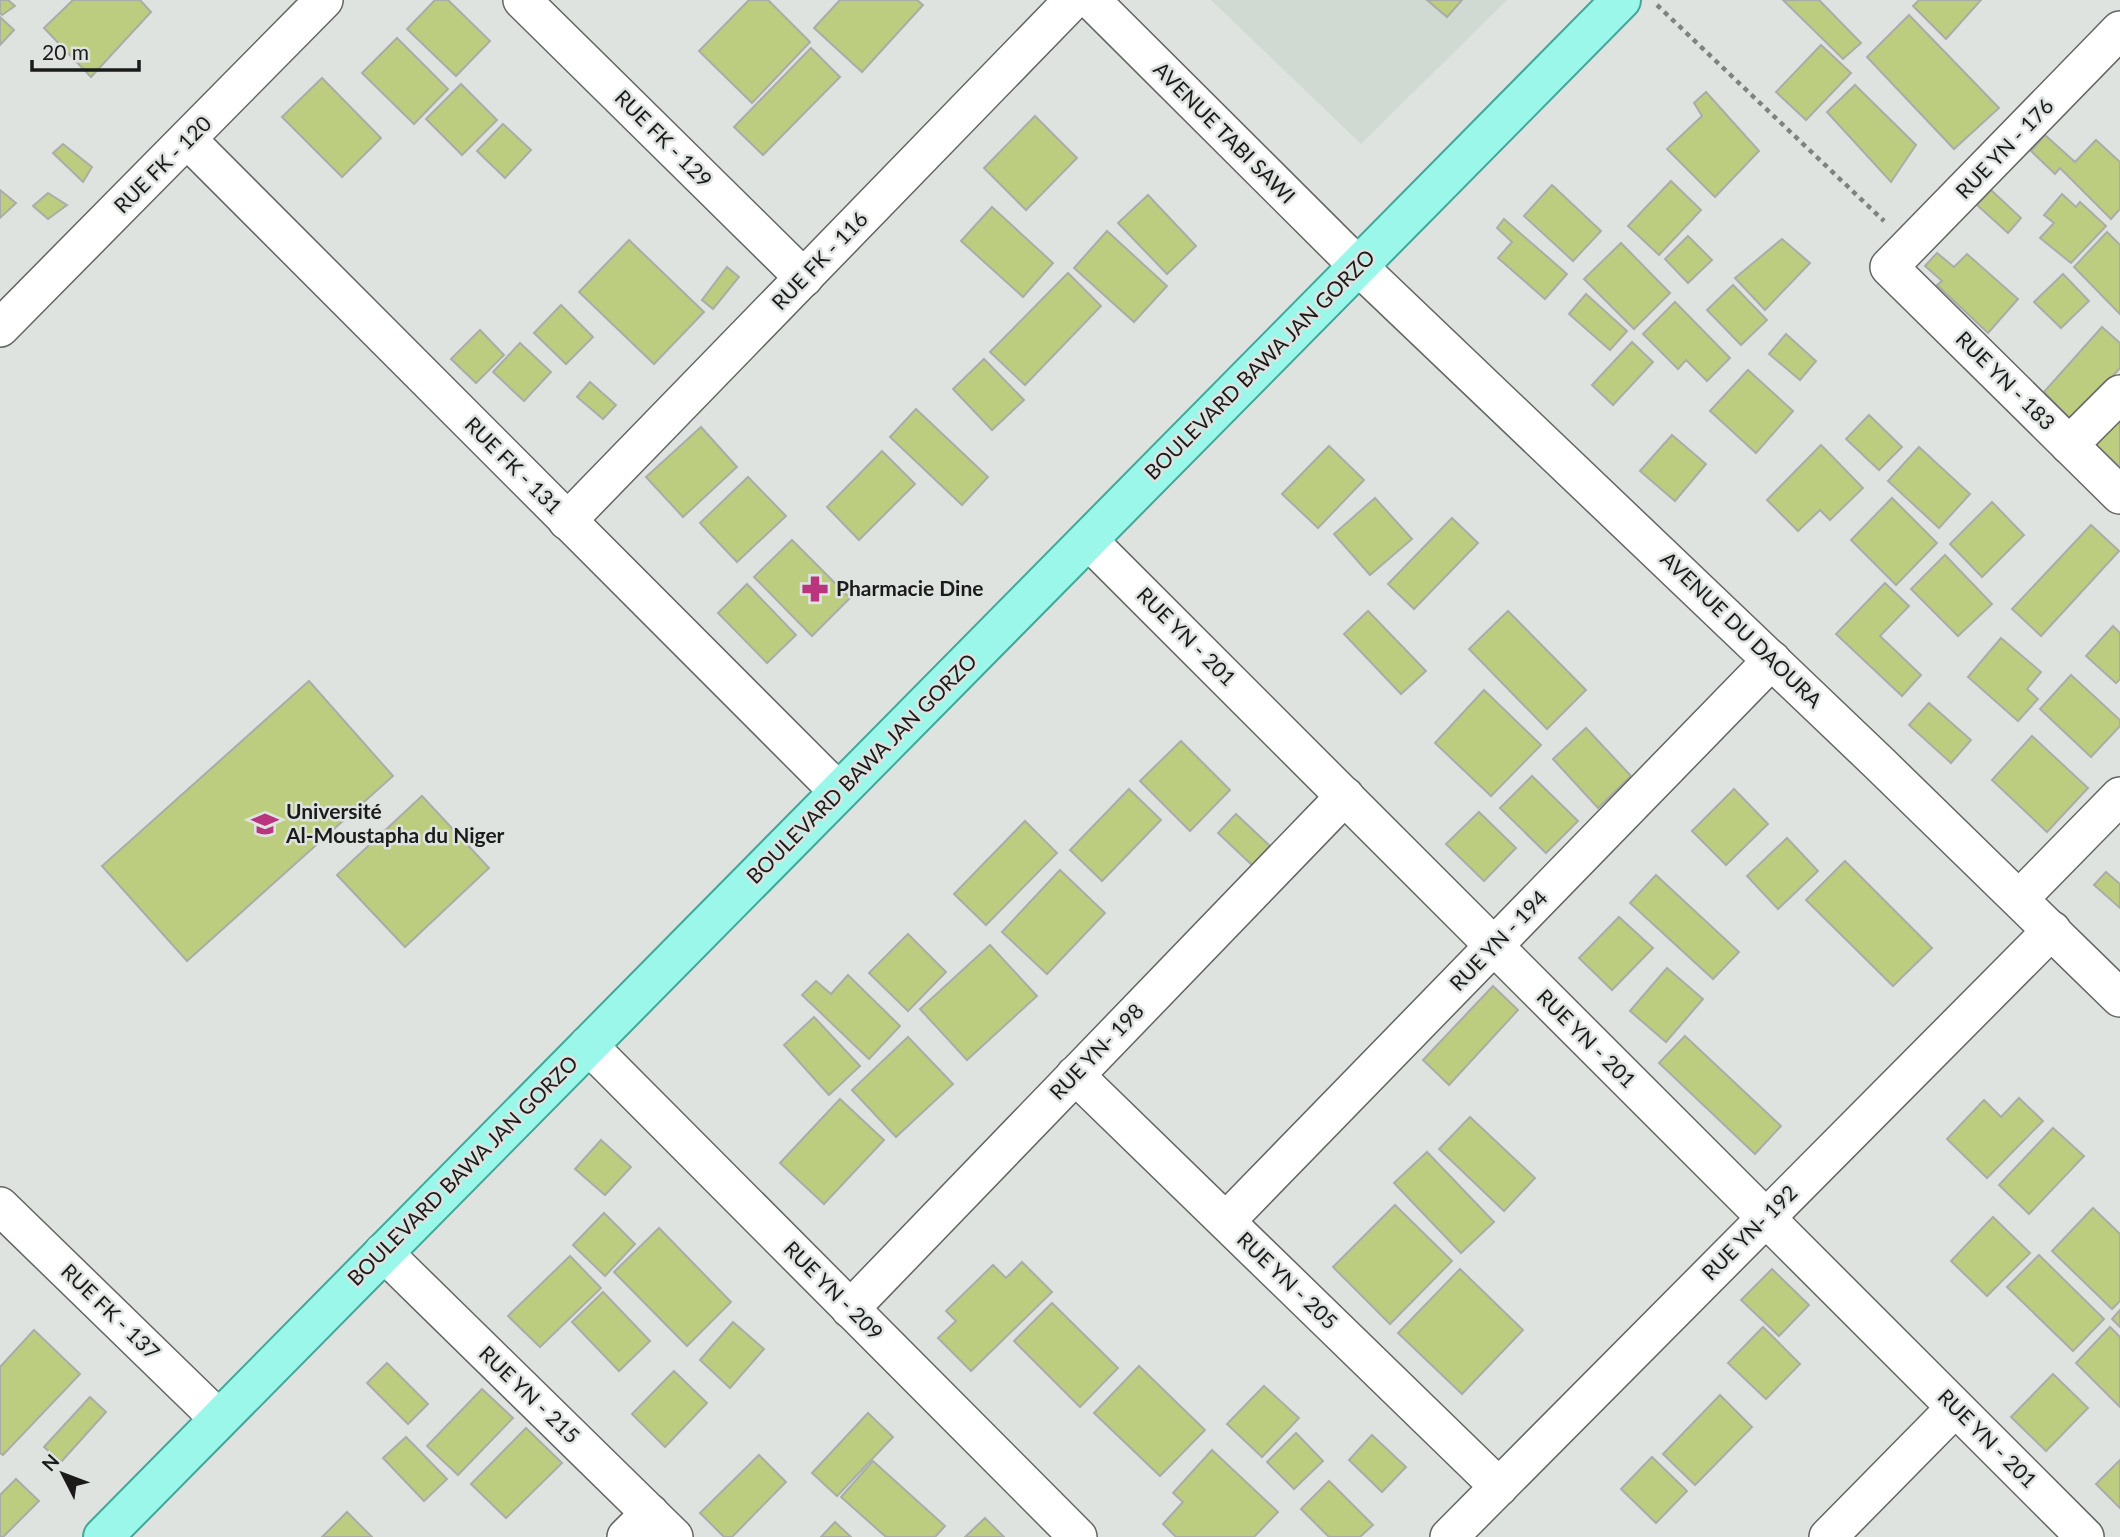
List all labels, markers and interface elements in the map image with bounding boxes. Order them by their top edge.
scale bar [32,28,138,72]
text: 20 m [42,39,89,64]
street label: AVENUE TABI SAWI [1149,56,1301,208]
street label: RUE FK - 129 [610,84,718,192]
street label: RUE YN - 176 [1950,93,2058,203]
street label: RUE FK - 120 [108,110,216,218]
street label: RUE FK - 116 [766,206,872,314]
street label: BOULEVARD BAWA JAN GORZO [1139,244,1379,484]
street label: RUE YN - 183 [1951,325,2061,435]
street label: RUE FK - 131 [460,411,568,519]
street label: AVENUE DU DAOURA [1656,546,1828,713]
pharmacy icon: Pharmacie Dine [800,574,830,604]
place label: Pharmacie Dine [836,575,984,600]
street label: RUE YN - 201 [1132,581,1242,691]
street label: BOULEVARD BAWA JAN GORZO [741,648,981,888]
place label: Université Al-Moustapha du Niger [285,798,505,847]
school or university icon: Université Al-Moustapha du Niger [250,809,280,839]
street label: RUE YN - 194 [1444,885,1552,995]
street label: RUE YN - 201 [1532,983,1642,1093]
street label: RUE YN- 198 [1044,998,1148,1104]
street label: BOULEVARD BAWA JAN GORZO [342,1050,582,1290]
street label: RUE YN- 192 [1696,1179,1802,1285]
street label: RUE YN - 205 [1233,1226,1343,1334]
street label: RUE YN - 209 [779,1235,889,1345]
street label: RUE FK - 137 [57,1258,165,1364]
street label: RUE YN - 215 [475,1340,585,1448]
street label: RUE YN - 201 [1933,1383,2043,1493]
north arrow [28,1439,98,1509]
text: N [37,1449,63,1475]

